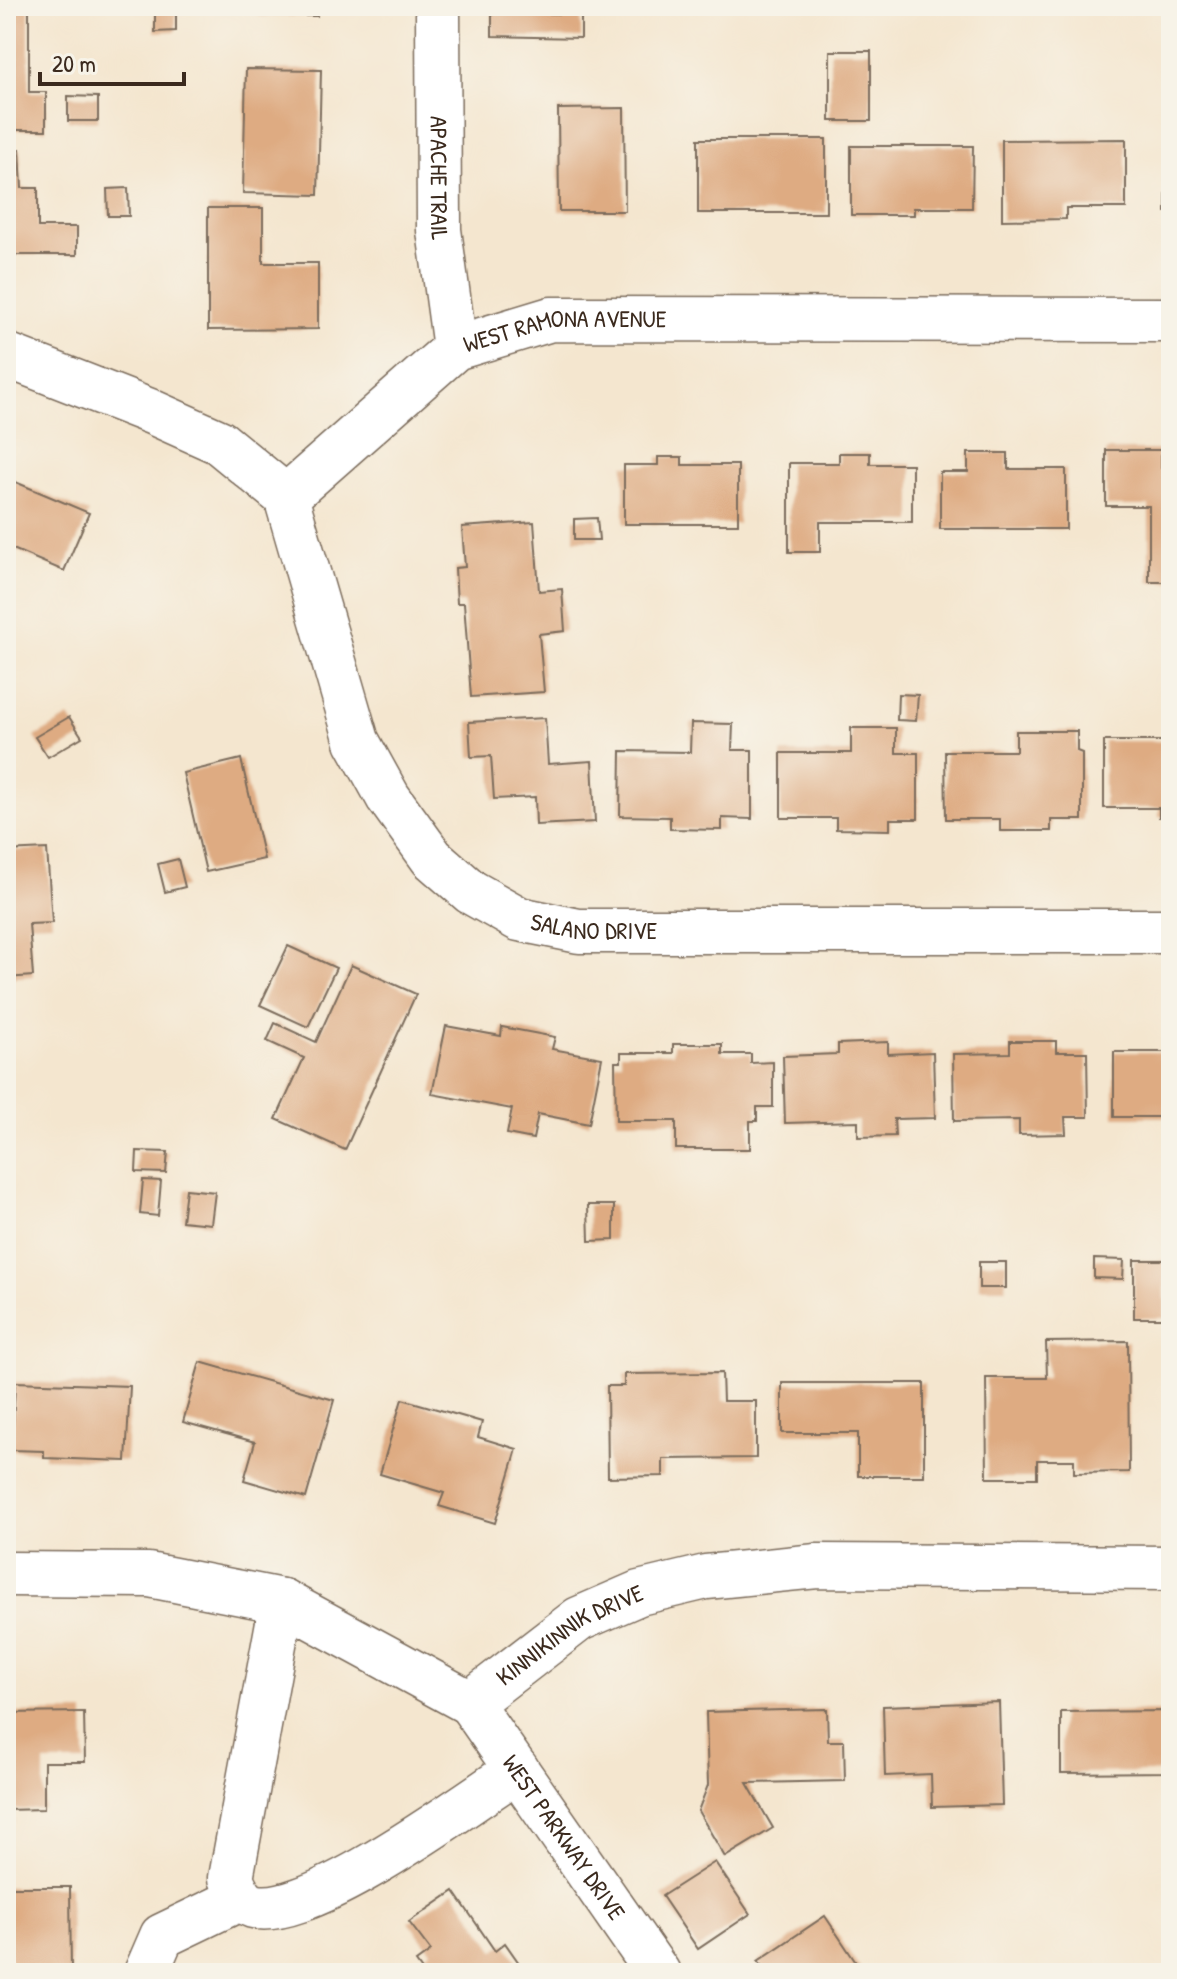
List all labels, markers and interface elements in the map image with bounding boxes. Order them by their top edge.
scale bar [40,36,184,86]
text: 20 m [52,47,96,79]
street label: APACHE TRAIL [423,116,457,242]
street label: WEST RAMONA AVENUE [459,302,667,360]
street label: SALANO DRIVE [528,905,658,946]
street label: KINNIKINNIK DRIVE [489,1576,648,1692]
street label: WEST PARKWAY DRIVE [496,1748,634,1926]

